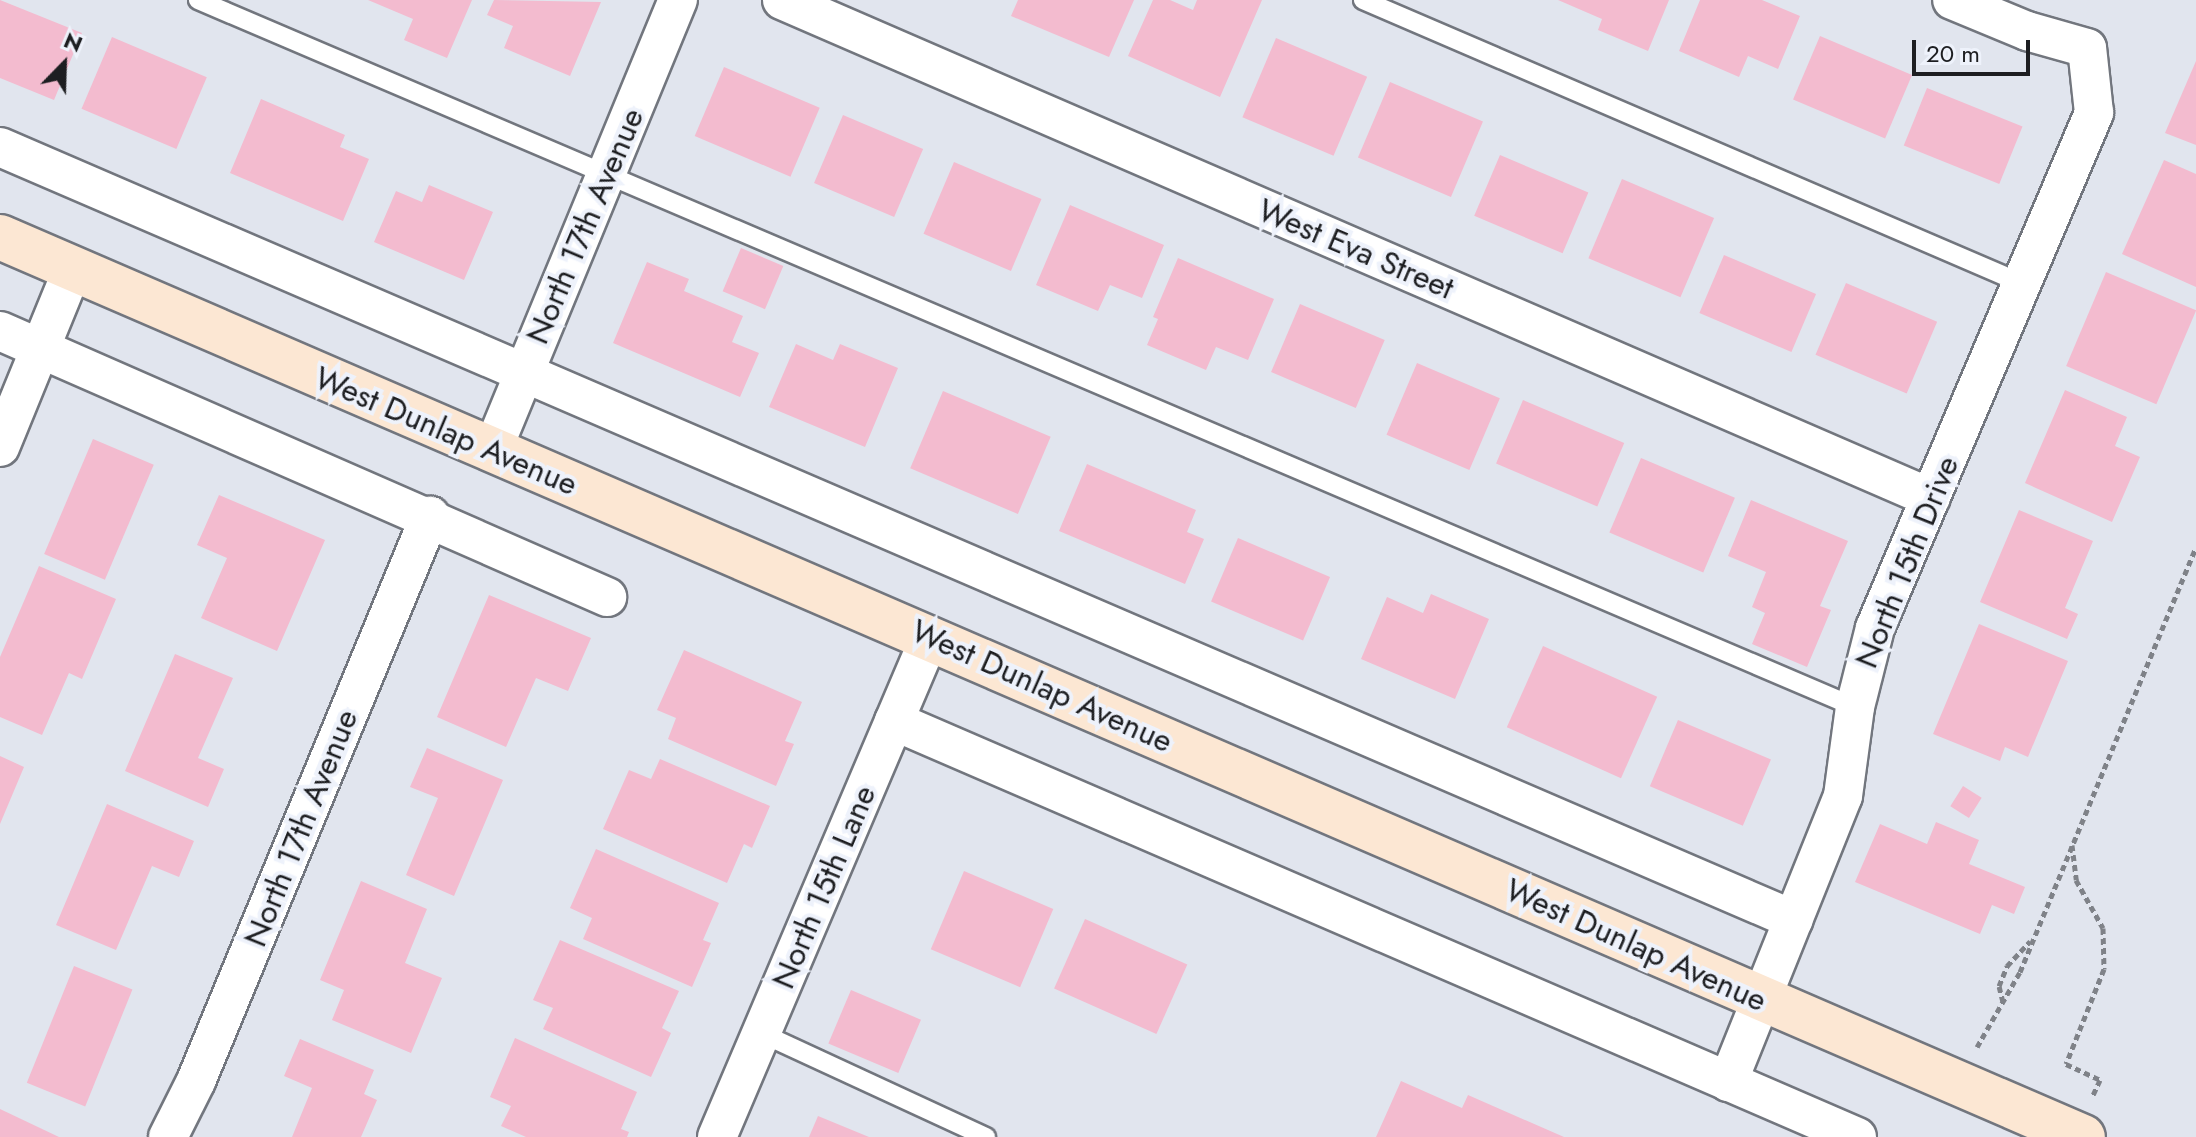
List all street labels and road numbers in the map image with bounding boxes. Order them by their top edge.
street label: North 17th Avenue [518,102,652,350]
street label: West Eva Street [1252,191,1460,307]
street label: West Dunlap Avenue [309,358,583,504]
street label: North 15th Drive [1847,451,1967,673]
street label: West Dunlap Avenue [906,611,1178,761]
street label: North 17th Avenue [236,704,366,952]
street label: North 15th Lane [764,780,884,994]
street label: West Dunlap Avenue [1500,870,1772,1020]

